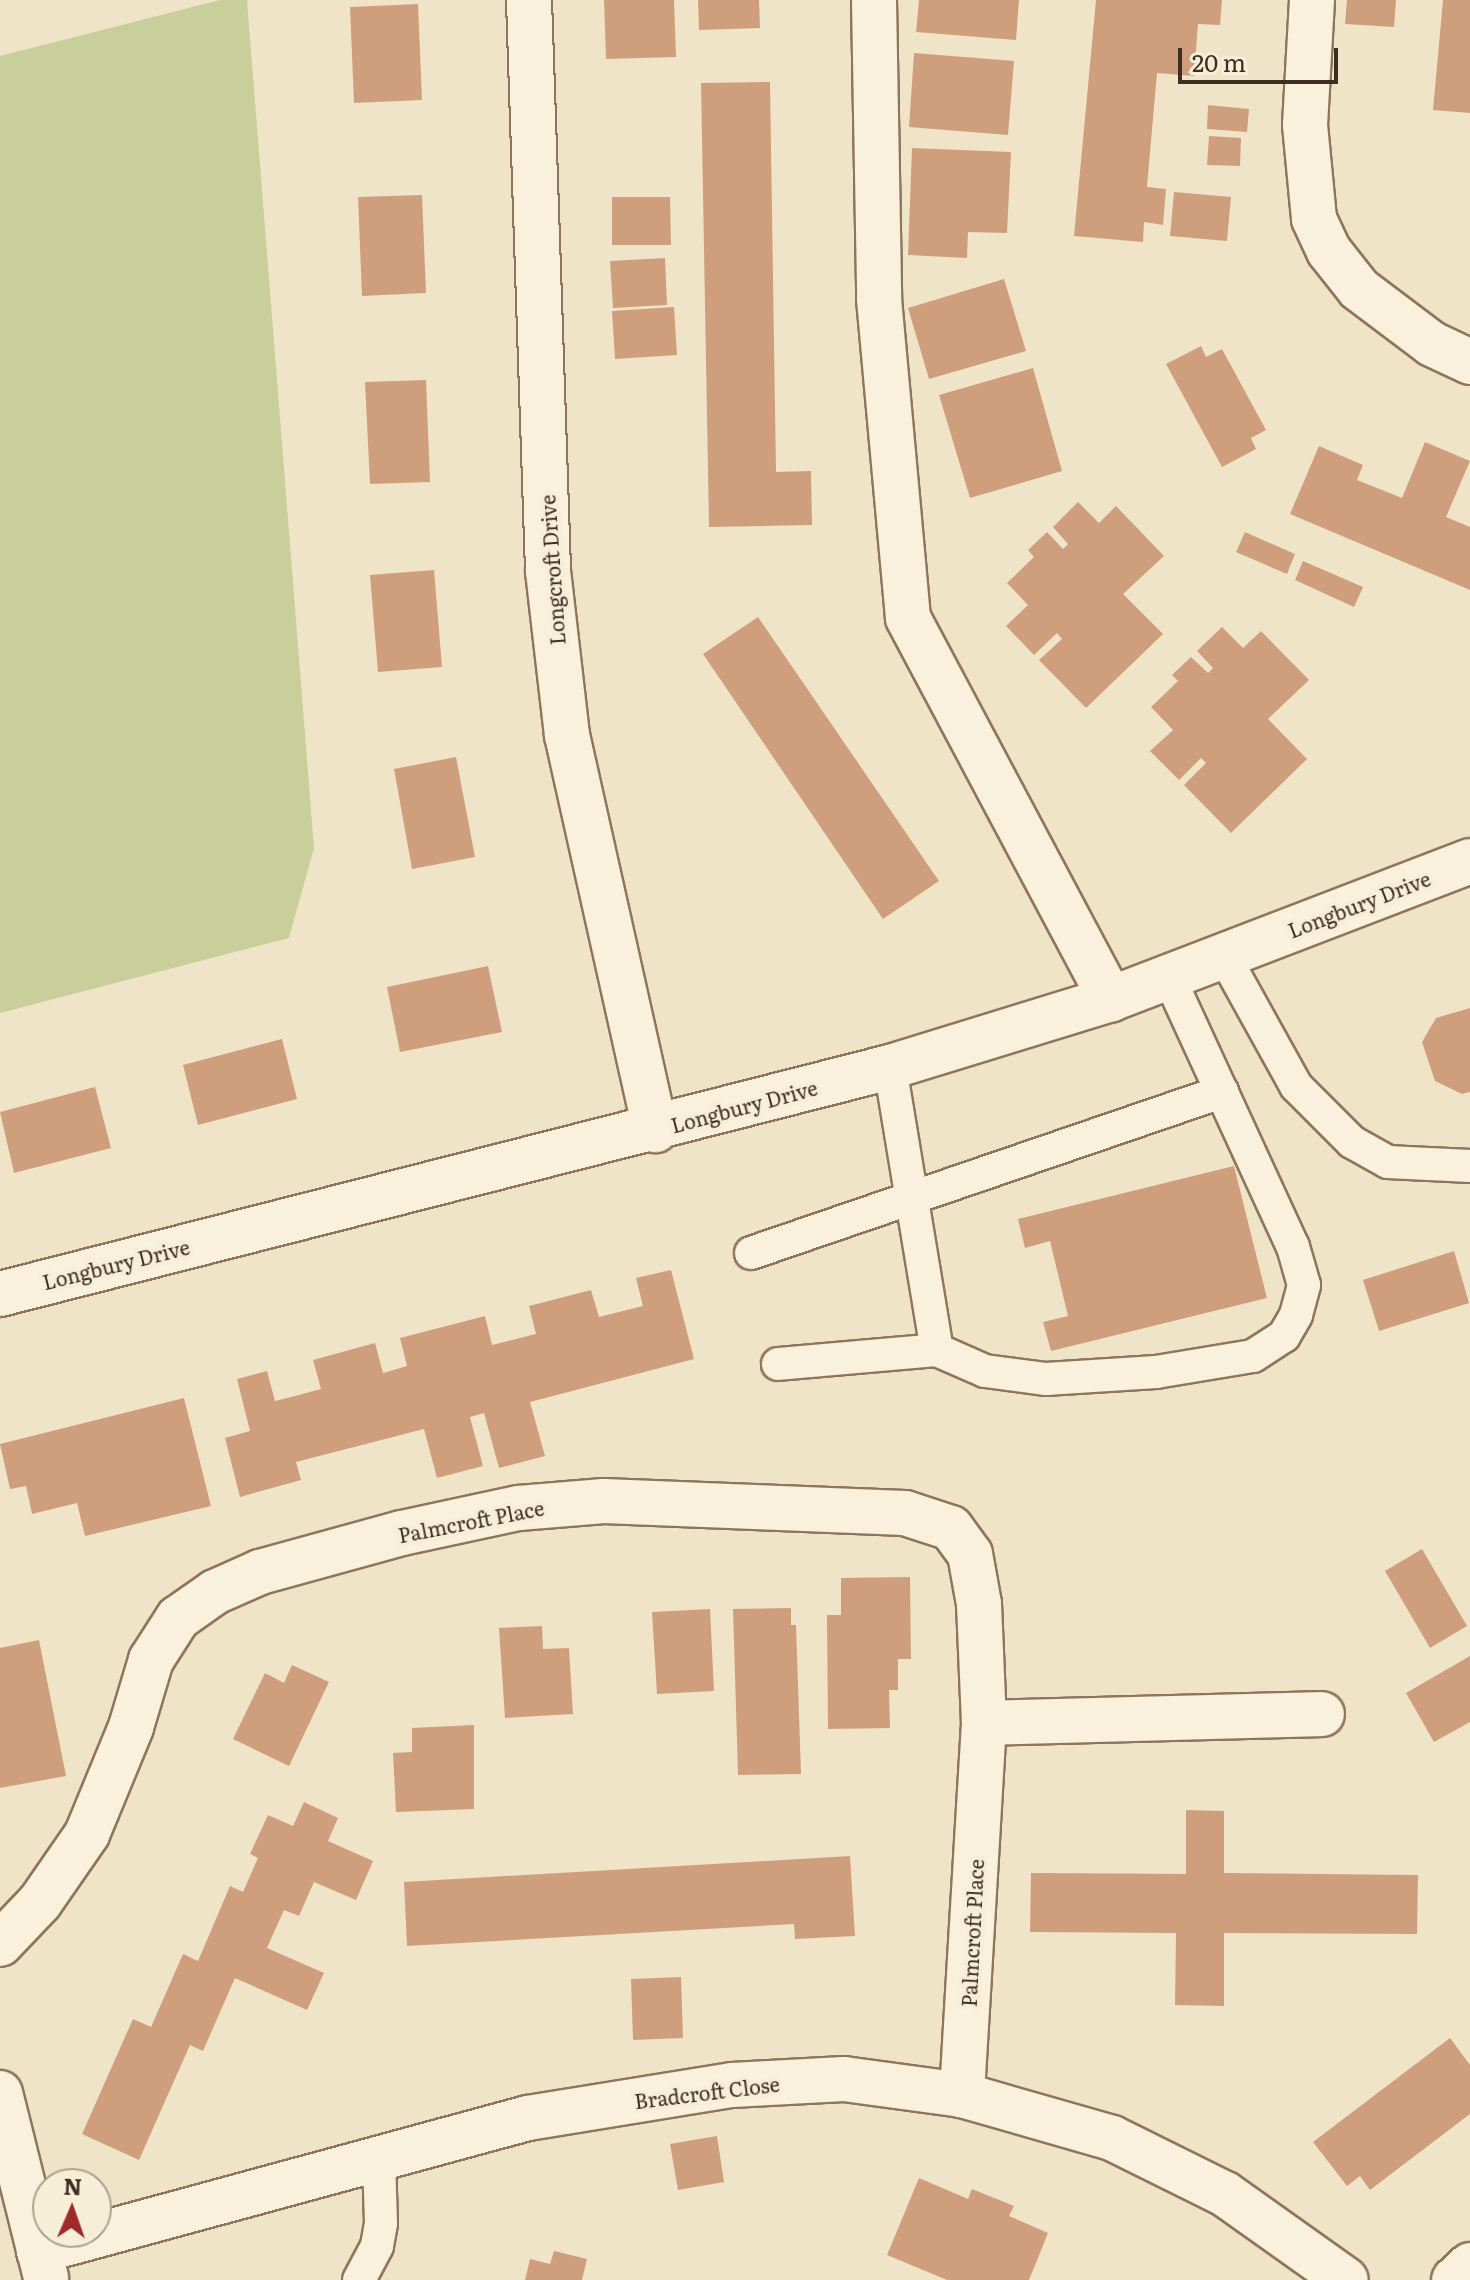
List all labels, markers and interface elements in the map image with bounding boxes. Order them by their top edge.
scale bar [1182,32,1342,82]
text: 20 m [1192,44,1246,79]
street label: Longcroft Drive [535,494,569,646]
street label: Longbury Drive [1284,866,1434,942]
street label: Longbury Drive [668,1075,820,1137]
street label: Longbury Drive [40,1234,192,1294]
street label: Palmcroft Place [396,1495,546,1547]
street label: Palmcroft Place [956,1858,988,2008]
street label: Bradcroft Close [633,2071,781,2113]
north arrow [32,2168,112,2248]
text: N [63,2169,83,2202]

